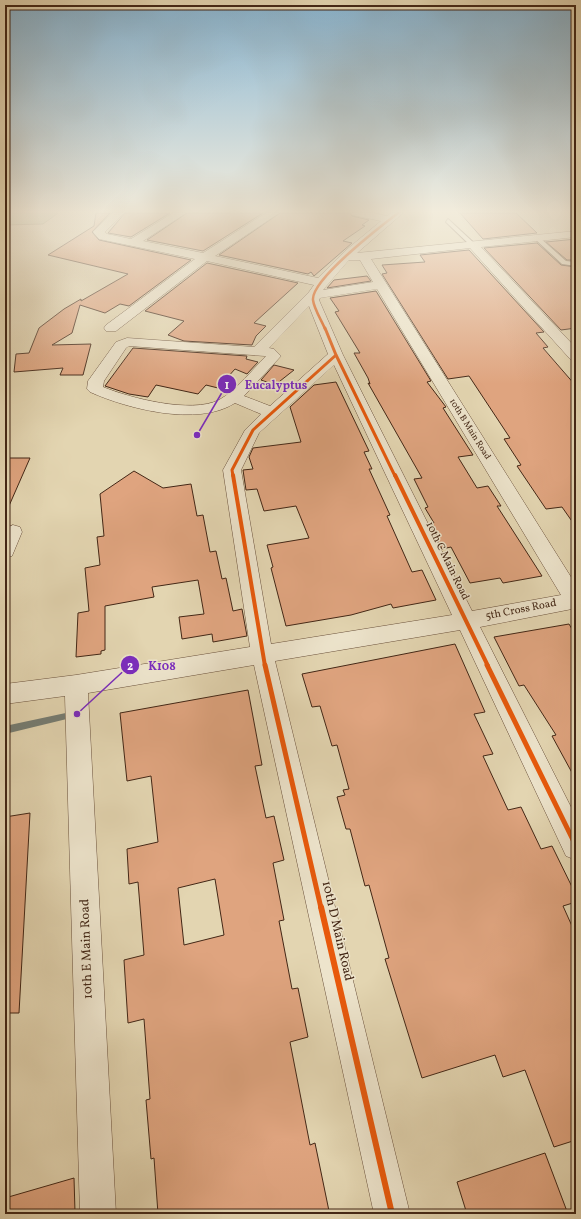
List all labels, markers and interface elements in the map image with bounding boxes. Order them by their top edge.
callout: Eucalyptus [217,372,316,396]
text: 1 [225,378,230,394]
text: Eucalyptus [245,378,308,394]
street label: 10th B Main Road [446,396,494,462]
street label: 10th C Main Road [422,519,472,603]
street label: 5th Cross Road [484,596,558,624]
callout: K108 [120,653,184,677]
text: 2 [127,659,133,675]
text: K108 [148,659,176,675]
street label: 10th D Main Road [317,879,357,983]
street label: 10th E Main Road [76,899,98,999]

